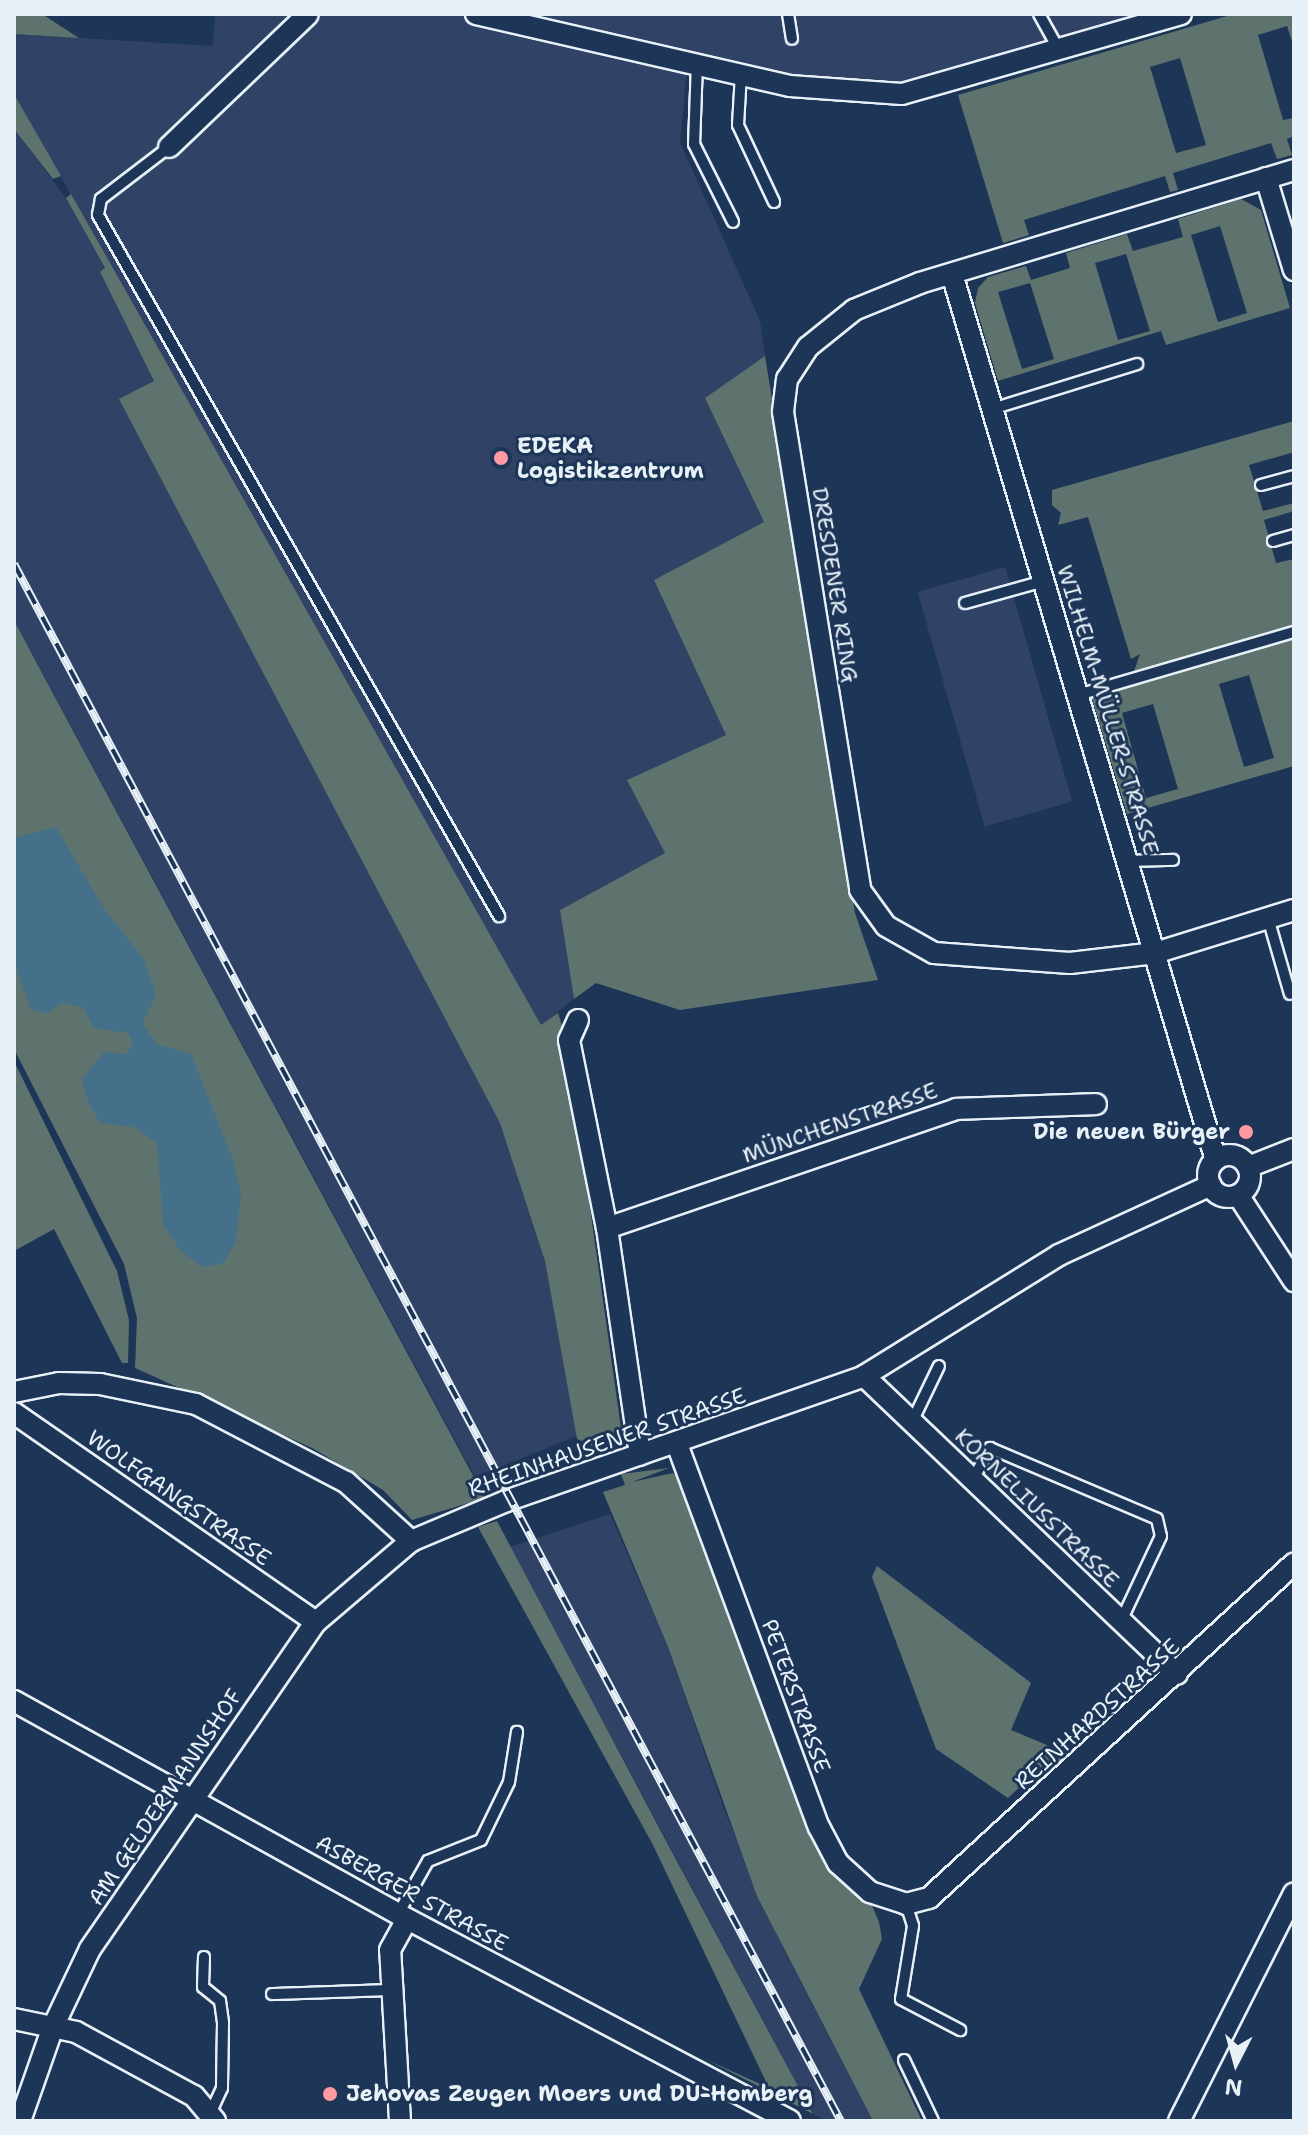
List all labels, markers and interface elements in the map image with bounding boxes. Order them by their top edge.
place label: EDEKA Logistikzentrum [517,432,704,484]
marker: EDEKA Logistikzentrum [492,449,510,467]
street label: DRESDENER RING [807,486,863,684]
street label: WILHELM-MÜLLER-STRASSE [1051,562,1165,858]
street label: MÜNCHENSTRASSE [739,1077,941,1169]
place label: Die neuen Bürger [1033,1119,1230,1145]
marker: Die neuen Bürger [1237,1123,1255,1141]
street label: RHEINHAUSENER STRASSE [465,1382,749,1502]
street label: KORNELIUSSTRASSE [949,1423,1125,1593]
street label: WOLFGANGSTRASSE [82,1425,276,1571]
street label: PETERSTRASSE [756,1616,836,1776]
street label: REINHARDSTRASSE [1009,1633,1185,1795]
street label: AM GELDERMANNSHOF [83,1684,247,1910]
street label: ASBERGER STRASSE [311,1829,513,1957]
north arrow [1196,2023,1276,2103]
text: N [1223,2072,1244,2103]
place label: Jehovas Zeugen Moers und DU-Homberg [346,2081,813,2107]
marker: Jehovas Zeugen Moers und DU-Homberg [321,2085,339,2103]

